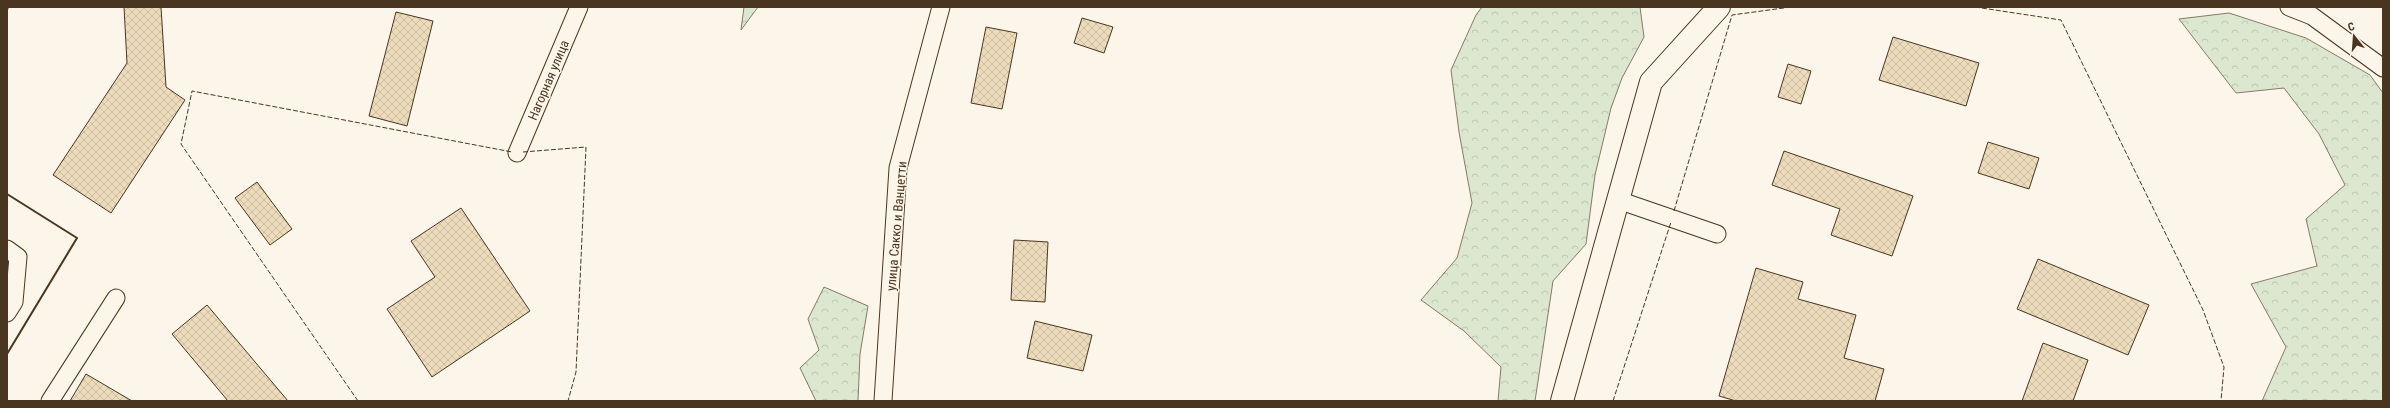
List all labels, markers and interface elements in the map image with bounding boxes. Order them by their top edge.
north arrow [2334,16,2374,56]
text: С [2346,20,2356,34]
street label: Нагорная улица [525,38,572,122]
street label: улица Сакко и Ванцетти [883,161,910,291]

